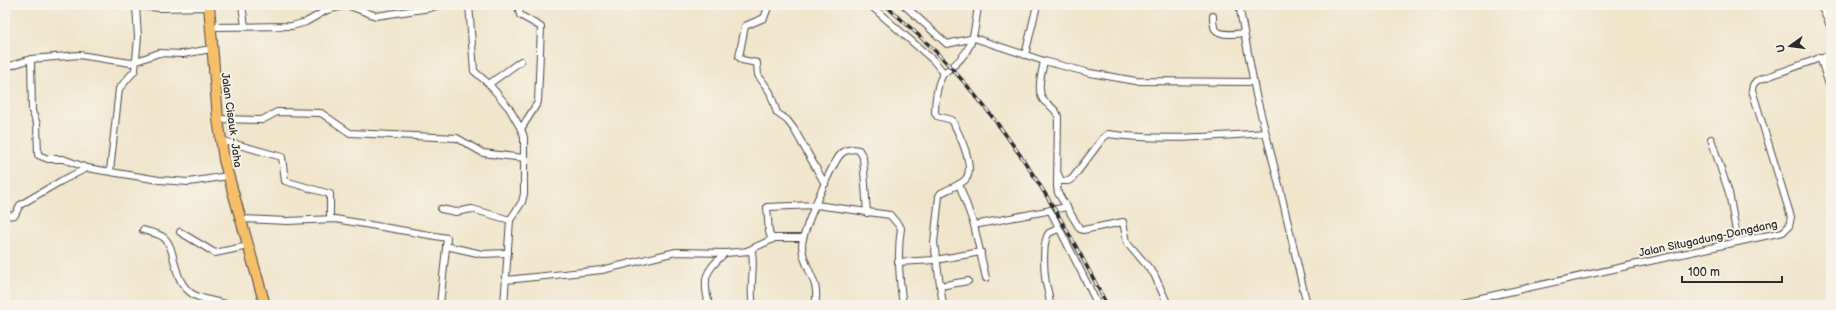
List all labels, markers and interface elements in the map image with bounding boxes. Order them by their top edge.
north arrow [1770,26,1810,66]
text: U [1773,43,1788,54]
street label: Jalan Cisauk - Jaha [218,72,245,168]
street label: Jalan Situgadung-Dangdang [1638,217,1779,260]
scale bar [1682,258,1782,284]
text: 100 m [1688,265,1720,280]

